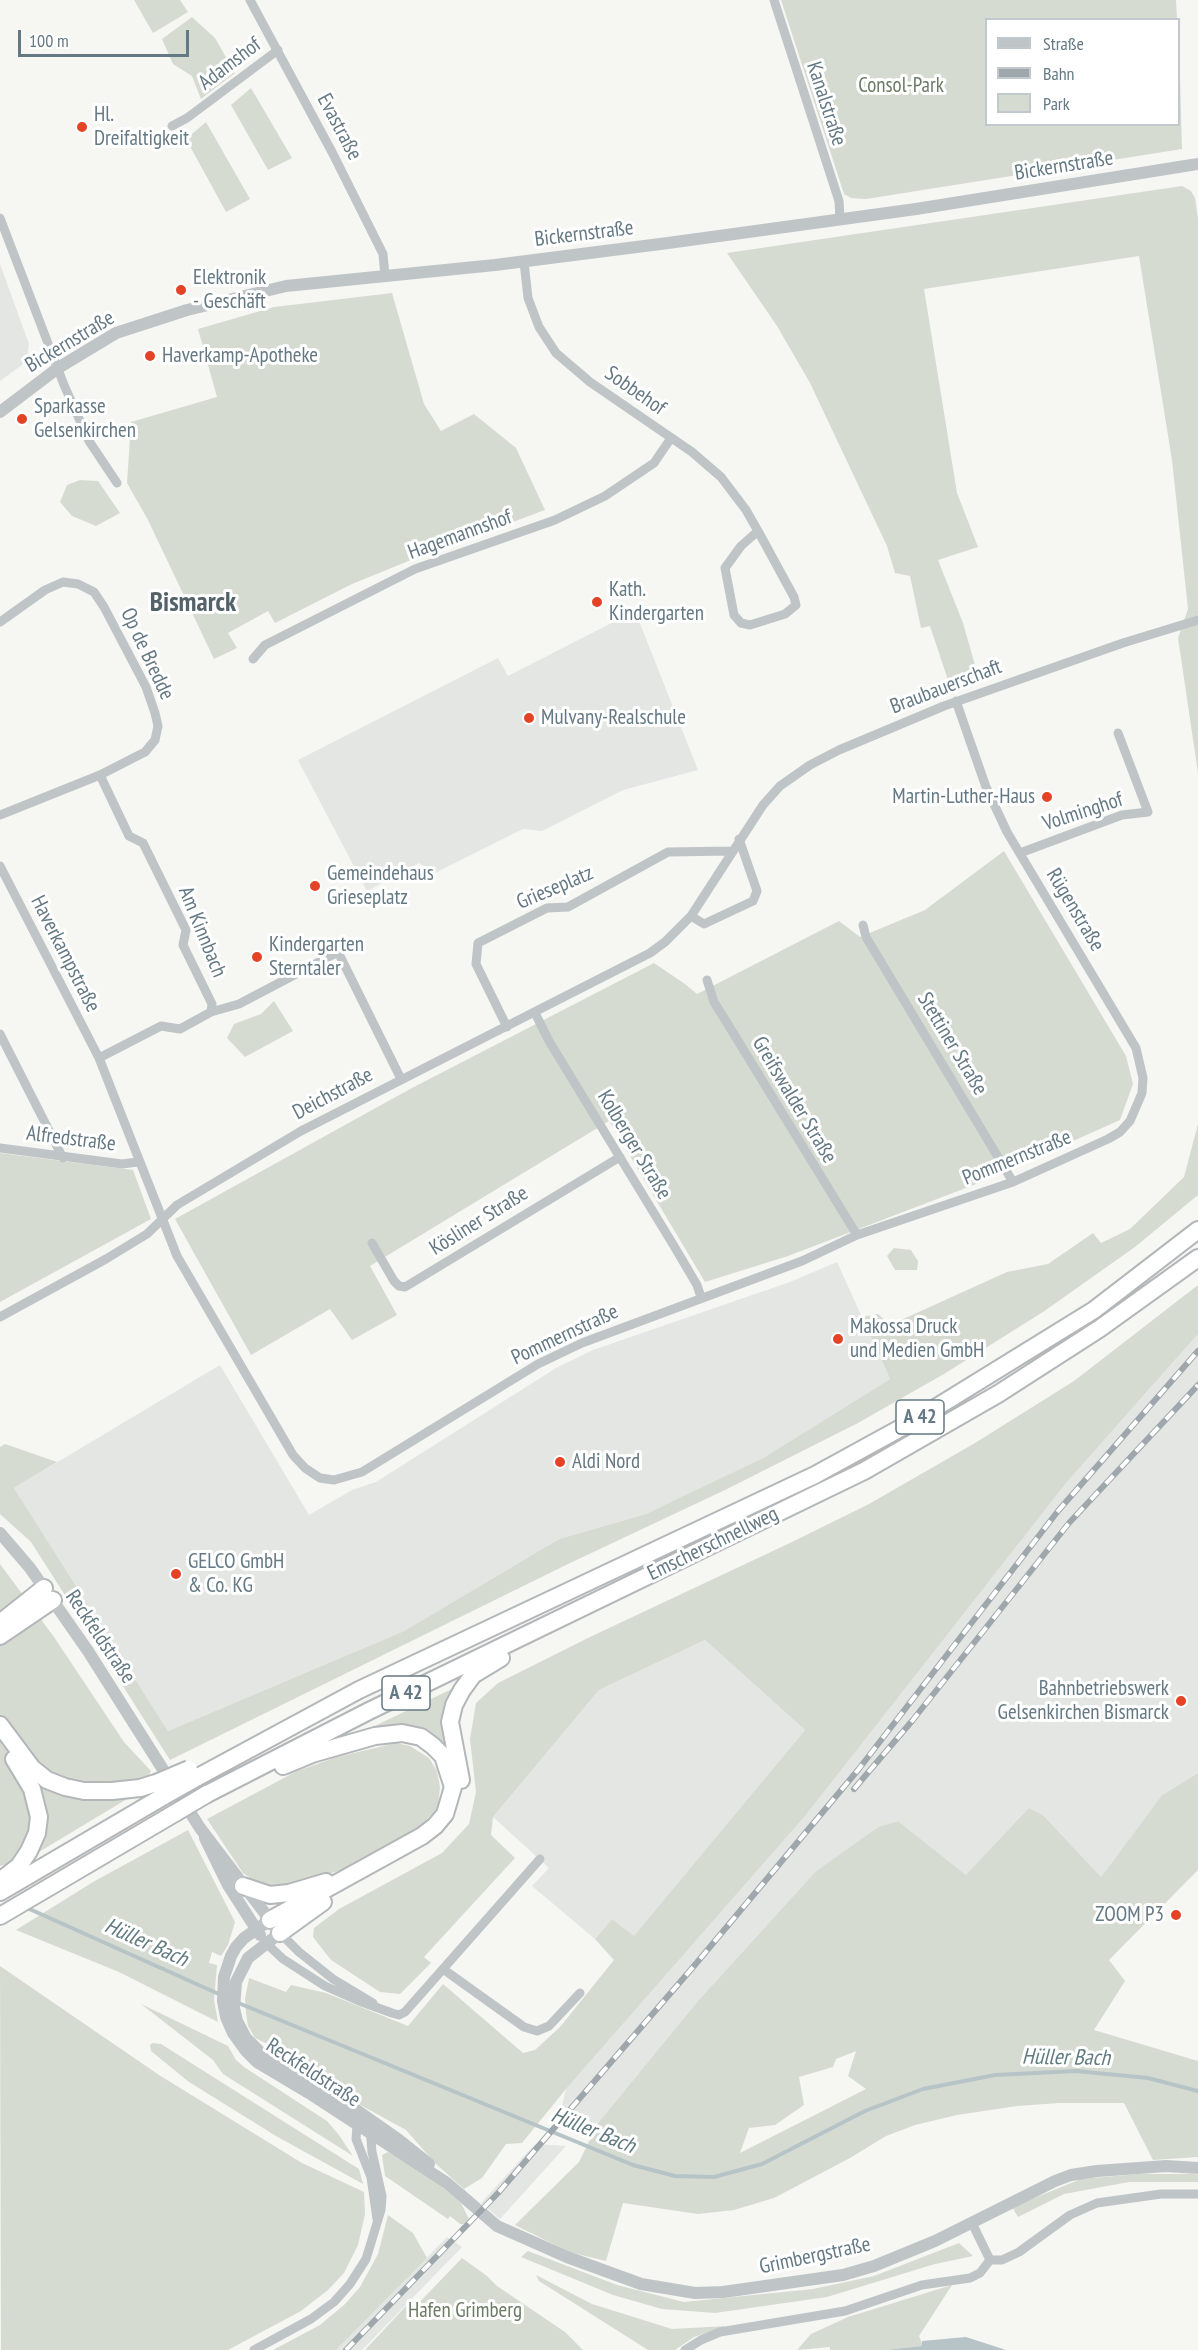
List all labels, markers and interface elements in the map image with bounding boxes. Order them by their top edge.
scale bar [21,18,192,56]
legend [985,18,1180,126]
text: 100 m [29,29,69,52]
street label: Adamshof [194,32,266,96]
text: Straße [1043,32,1084,55]
street label: Kanalstraße [801,59,851,149]
text: Bahn [1043,62,1075,85]
park label: Consol-Park [858,73,944,99]
street label: Evastraße [311,90,367,164]
text: Park [1043,92,1070,115]
place label: Hl. Dreifaltigkeit [94,102,189,152]
marker: Hl. Dreifaltigkeit [75,120,89,134]
street label: Bickernstraße [1013,146,1115,186]
street label: Bickernstraße [533,215,635,253]
place label: Elektronik - Geschäft [193,265,266,315]
marker: Elektronik - Geschäft [174,283,188,297]
street label: Bickernstraße [21,306,119,378]
place label: Haverkamp-Apotheke [162,343,318,369]
marker: Haverkamp-Apotheke [143,349,157,363]
street label: Sobbehof [600,361,670,421]
place label: Sparkasse Gelsenkirchen [34,394,136,444]
marker: Sparkasse Gelsenkirchen [15,412,29,426]
street label: Hagemannshof [405,505,515,565]
place label: Kath. Kindergarten [609,577,704,627]
district label: Bismarck [150,587,236,619]
marker: Kath. Kindergarten [590,595,604,609]
street label: Op de Bredde [115,604,179,704]
street label: Braubauerschaft [887,654,1005,720]
place label: Mulvany-Realschule [541,705,686,731]
marker: Mulvany-Realschule [522,711,536,725]
place label: Martin-Luther-Haus [892,784,1035,810]
street label: Volminghof [1040,787,1126,837]
marker: Martin-Luther-Haus [1040,790,1054,804]
place label: Gemeindehaus Grieseplatz [327,861,434,911]
street label: Grieseplatz [513,861,597,915]
street label: Rügenstraße [1040,864,1110,956]
marker: Gemeindehaus Grieseplatz [308,879,322,893]
street label: Am Kinnbach [172,883,232,981]
street label: Haverkampstraße [25,891,105,1017]
place label: Kindergarten Sterntaler [269,932,364,982]
marker: Kindergarten Sterntaler [250,950,264,964]
street label: Stettiner Straße [912,988,992,1100]
street label: Greifswalder Straße [746,1032,842,1168]
street label: Deichstraße [289,1062,377,1126]
street label: Kolberger Straße [592,1086,676,1204]
street label: Alfredstraße [25,1121,117,1157]
street label: Pommernstraße [959,1125,1075,1191]
street label: Kösliner Straße [425,1181,533,1261]
street label: Pommernstraße [508,1299,622,1371]
place label: Makossa Druck und Medien GmbH [850,1314,984,1364]
marker: Makossa Druck und Medien GmbH [831,1332,845,1346]
road number: A 42 [896,1400,944,1434]
place label: Aldi Nord [572,1449,640,1475]
marker: Aldi Nord [553,1455,567,1469]
street label: Emscherschnellweg [644,1502,782,1586]
place label: GELCO GmbH & Co. KG [188,1549,284,1599]
marker: GELCO GmbH & Co. KG [169,1567,183,1581]
street label: Reckfeldstraße [60,1586,140,1688]
road number: A 42 [382,1676,430,1710]
place label: Bahnbetriebswerk Gelsenkirchen Bismarck [998,1676,1169,1726]
marker: Bahnbetriebswerk Gelsenkirchen Bismarck [1174,1694,1188,1708]
place label: ZOOM P3 [1095,1902,1164,1928]
marker: ZOOM P3 [1169,1908,1183,1922]
water label: Hüller Bach [100,1913,192,1973]
street label: Reckfeldstraße [261,2033,365,2113]
water label: Hüller Bach [1022,2044,1110,2072]
water label: Hüller Bach [547,2102,639,2160]
street label: Grimbergstraße [757,2232,873,2280]
park label: Hafen Grimberg [408,2298,522,2324]

